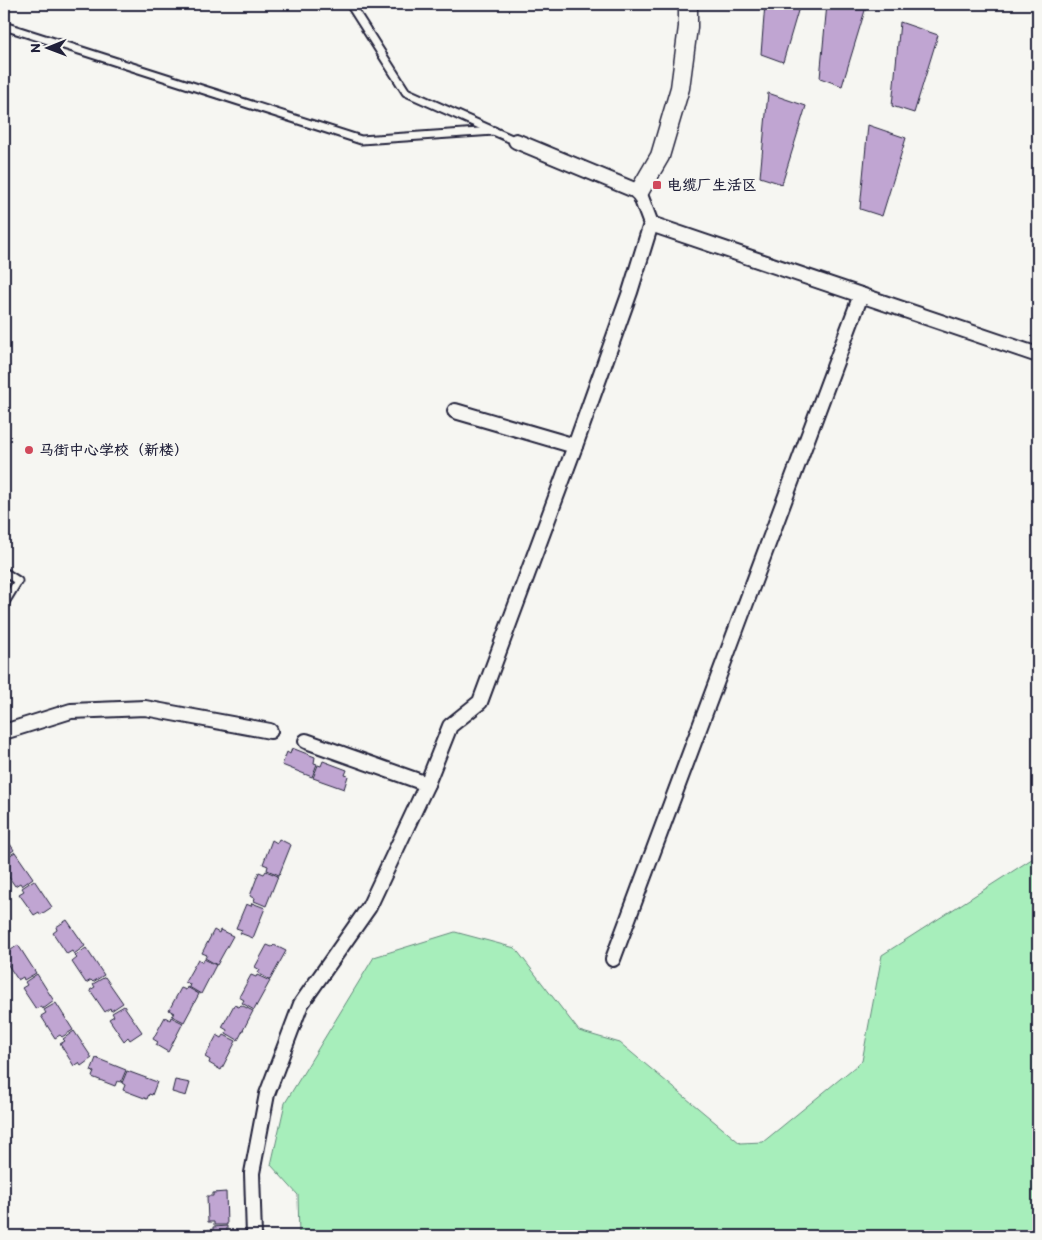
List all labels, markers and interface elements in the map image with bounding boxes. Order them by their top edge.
north arrow [22,22,72,72]
text: N [27,43,44,53]
place label: 电缆厂生活区 [667,176,757,194]
marker: 电缆厂生活区 [651,179,663,191]
place label: 马街中心学校（新楼） [39,441,189,459]
marker: 马街中心学校（新楼） [23,444,35,456]

